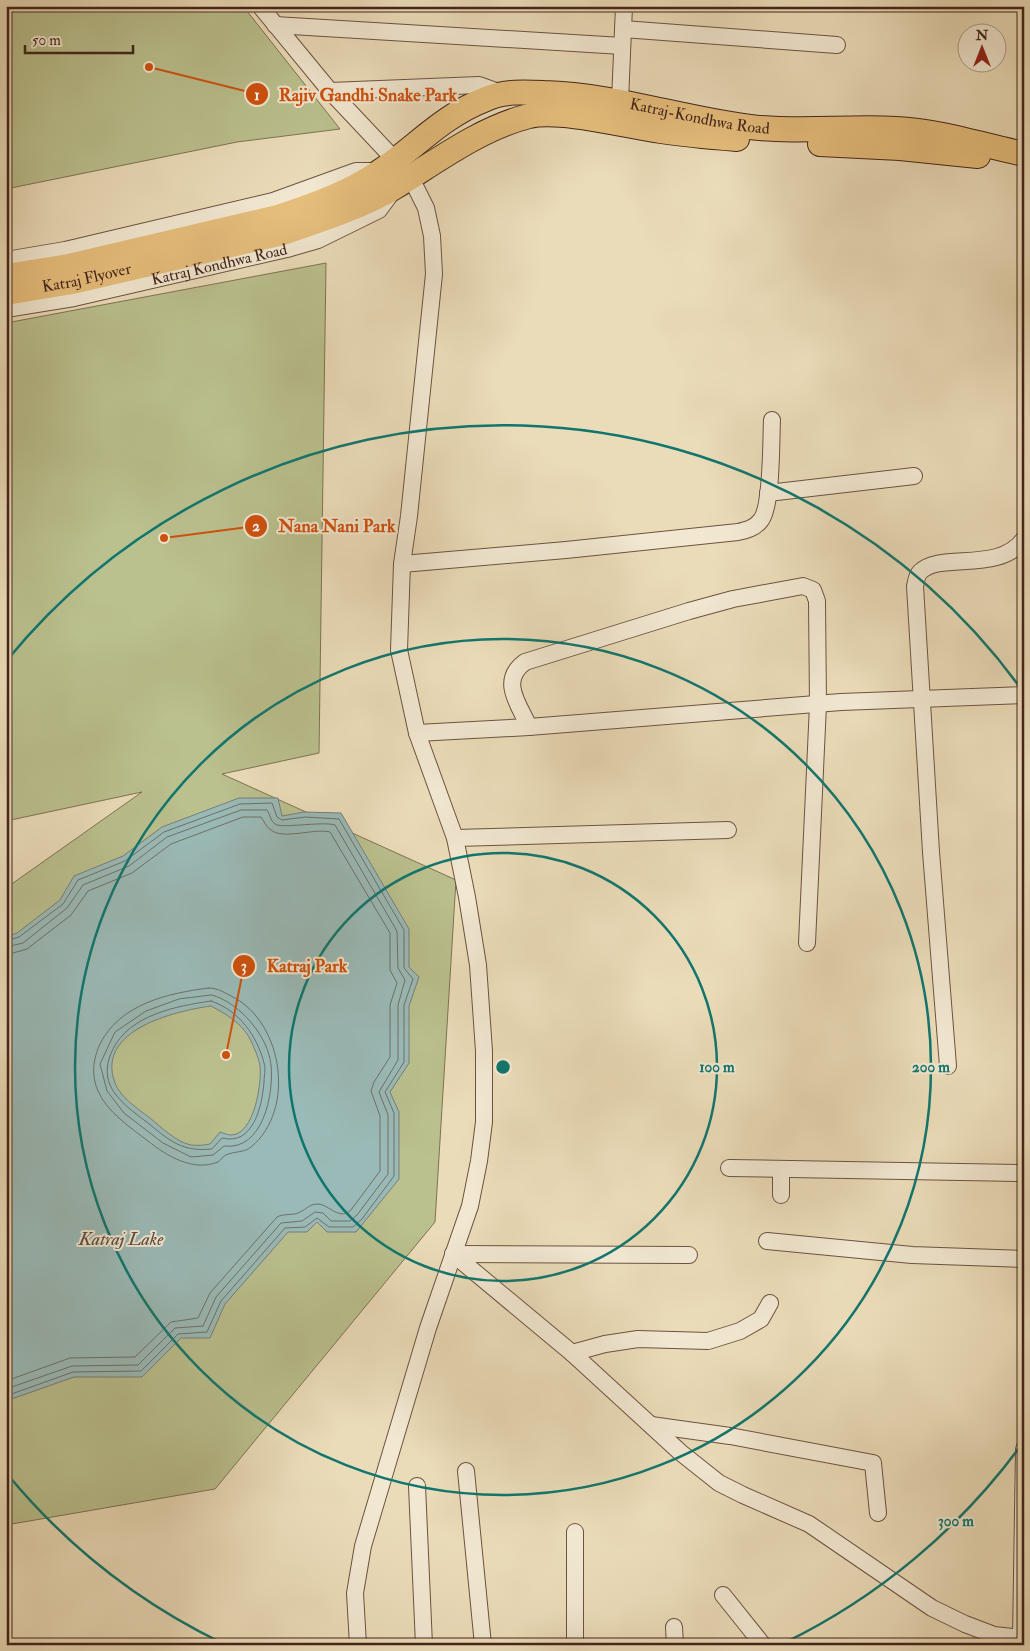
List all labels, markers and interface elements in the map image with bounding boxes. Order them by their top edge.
scale bar [25,22,132,54]
north arrow [958,22,1008,72]
text: N [975,27,989,44]
text: 50 m [32,31,61,50]
callout: Rajiv Gandhi Snake Park [244,78,468,111]
text: Rajiv Gandhi Snake Park [279,84,458,107]
text: 1 [254,86,260,105]
street label: Katraj-Kondhwa Road [628,94,771,139]
street label: Katraj Kondhwa Road [149,239,289,290]
street label: Katraj Flyover [41,259,133,297]
callout: Nana Nani Park [244,509,406,542]
text: Nana Nani Park [277,515,396,538]
text: 2 [252,517,260,536]
callout: Katraj Park [231,950,357,983]
text: Katraj Park [267,955,348,978]
text: 3 [241,957,247,976]
centre of rings [494,1058,512,1076]
text: 100 m [699,1058,735,1077]
text: 200 m [912,1058,950,1077]
water label: Katraj Lake [78,1228,164,1251]
text: 300 m [938,1512,974,1531]

